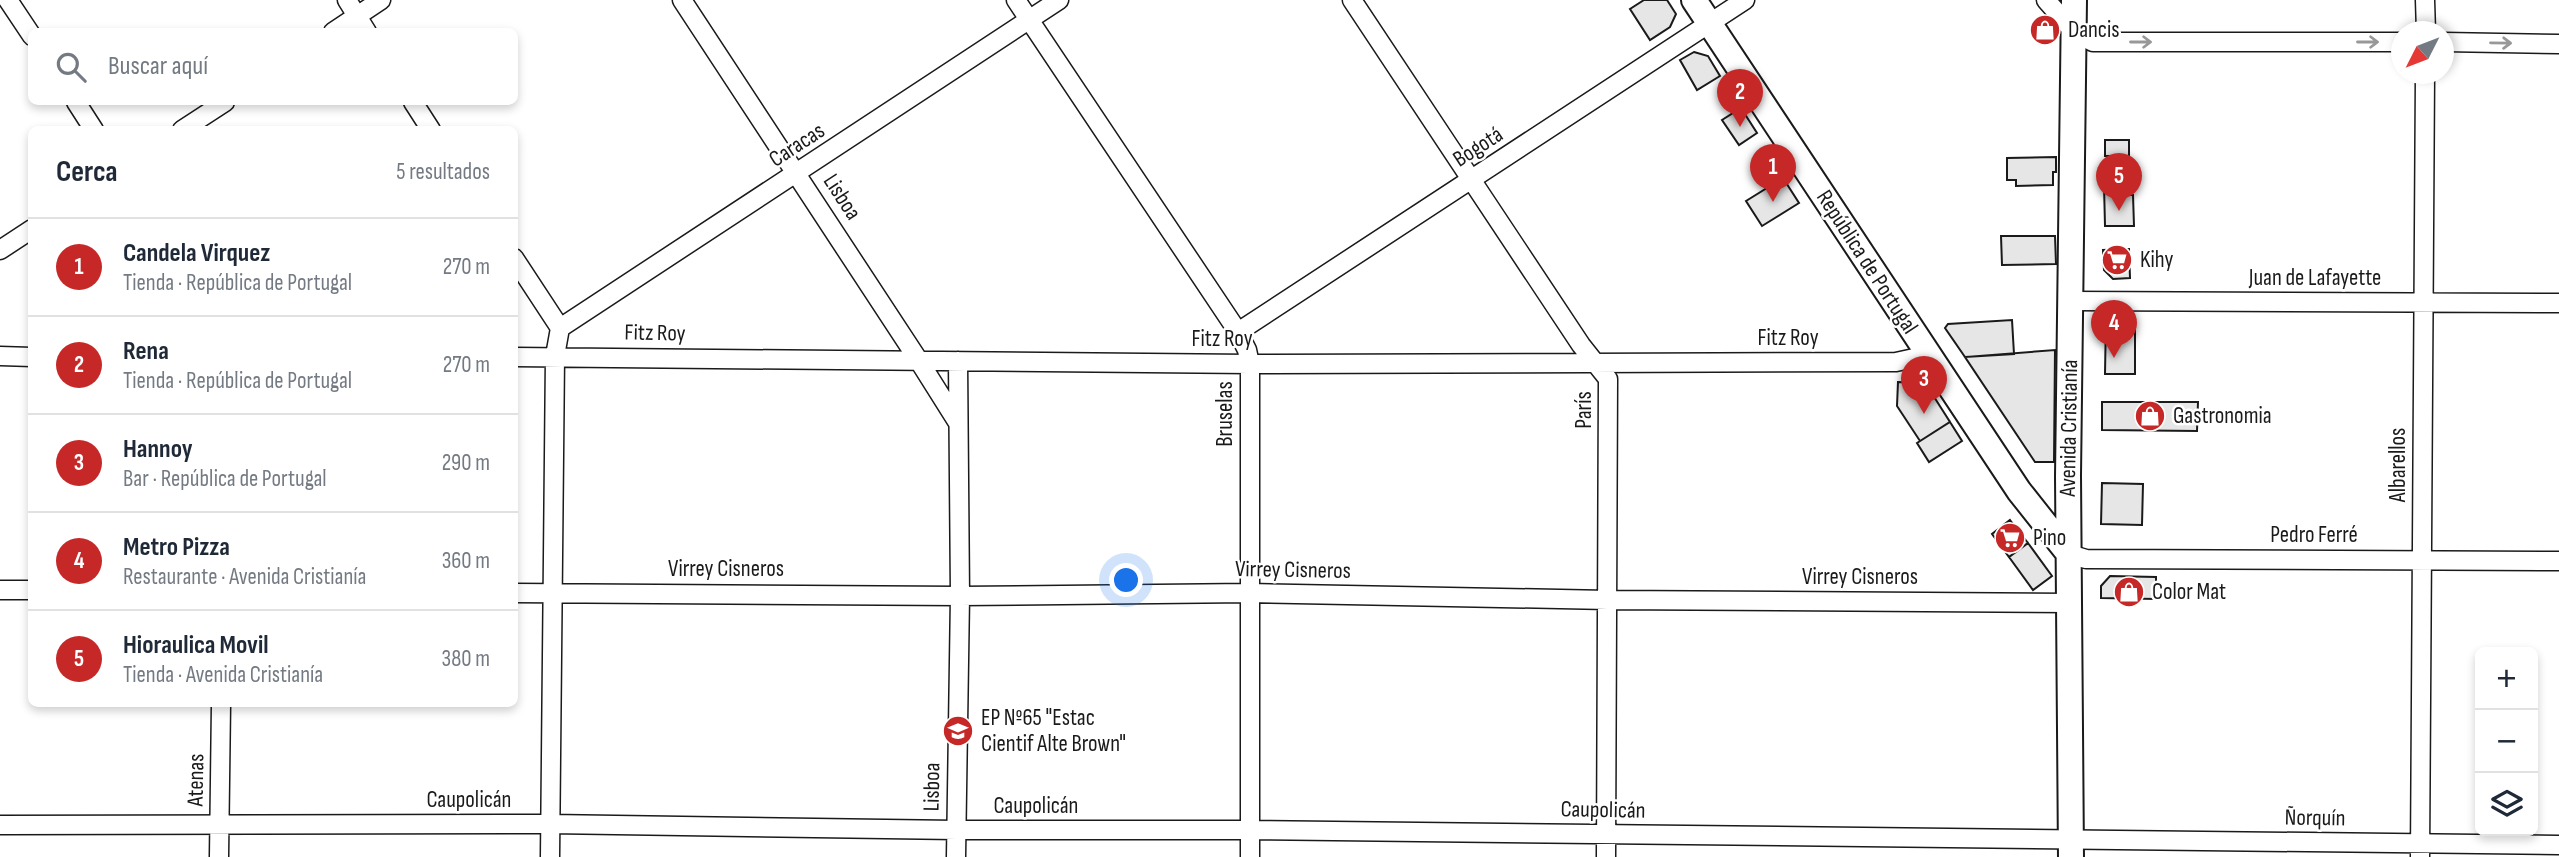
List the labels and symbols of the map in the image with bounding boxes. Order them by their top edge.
shop icon: Dancis [2028,13,2062,47]
place label: Dancis [2068,16,2120,44]
north arrow [2391,21,2454,84]
one-way arrow [2129,35,2152,49]
one-way arrow [2357,35,2380,49]
one-way arrow [2489,36,2512,50]
pin: 2 [1717,69,1763,127]
street label: Caracas [764,117,830,173]
street label: Bogotá [1448,121,1508,173]
pin: 1 [1750,144,1796,202]
pin: 5 [2096,153,2142,211]
street label: Lisboa [817,169,867,225]
street label: República de Portugal [1810,185,1924,339]
supermarket icon: Kihy [2100,243,2134,277]
place label: Kihy [2140,246,2174,274]
street label: Juan de Lafayette [2248,264,2381,292]
pin: 4 [2091,300,2137,358]
street label: Fitz Roy [624,318,686,348]
street label: Fitz Roy [1757,324,1819,352]
street label: Fitz Roy [1191,325,1253,353]
pin: 3 [1901,356,1947,414]
street label: Avenida Cristianía [2054,359,2084,498]
street label: Bruselas [1211,381,1239,447]
street label: París [1570,391,1598,429]
shop icon: Gastronomia [2133,399,2167,433]
place label: Gastronomia [2173,402,2272,430]
street label: Albarellos [2384,428,2412,503]
supermarket icon: Pino [1993,521,2027,555]
street label: Pedro Ferré [2270,521,2358,549]
place label: Pino [2033,524,2066,552]
street label: Virrey Cisneros [668,555,784,583]
street label: Virrey Cisneros [1235,555,1351,585]
your location [1109,563,1143,597]
street label: Virrey Cisneros [1802,563,1918,591]
shop icon: Color Mat [2112,575,2146,609]
place label: Color Mat [2152,578,2226,606]
place label: EP Nº65 "Estac Cientif Alte Brown" [981,704,1126,758]
school or university icon: EP Nº65 "Estac Cientif Alte Brown" [941,714,975,748]
street label: Atenas [182,753,210,808]
street label: Lisboa [918,762,946,812]
street label: Caupolicán [427,786,511,814]
street label: Caupolicán [994,792,1078,820]
street label: Caupolicán [1560,795,1646,825]
street label: Ñorquín [2284,803,2346,833]

